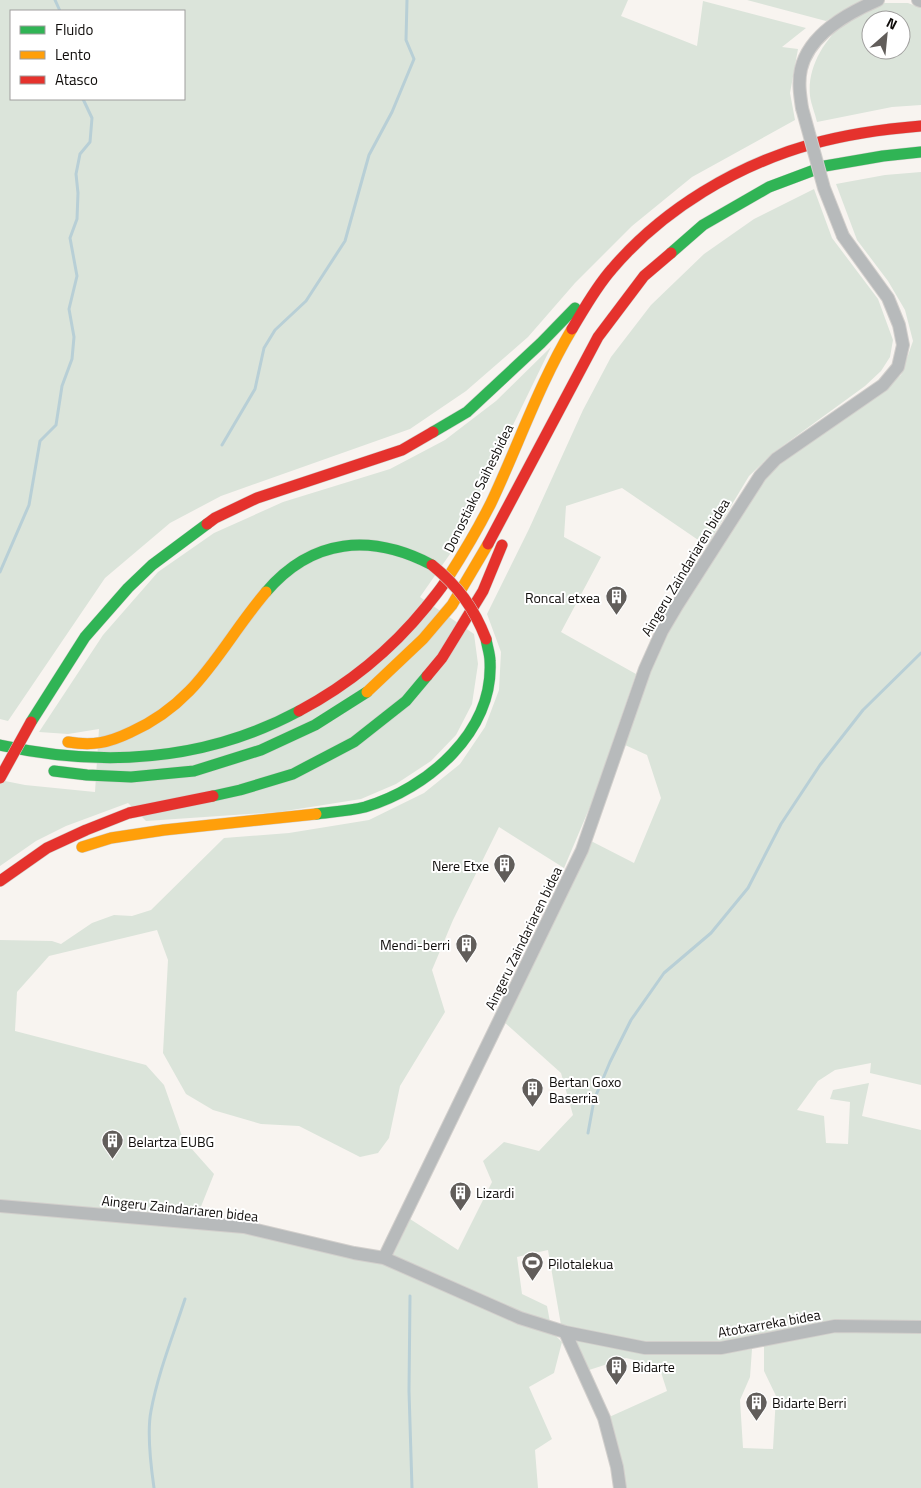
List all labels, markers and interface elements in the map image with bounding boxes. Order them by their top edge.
legend [10,10,185,100]
north arrow [861,10,911,60]
text: N [883,11,901,35]
text: Fluido [55,18,94,41]
text: Lento [55,43,91,66]
text: Atasco [55,68,98,91]
street label: Donostiako Saihesbidea [438,420,518,556]
street label: Aingeru Zaindariaren bidea [635,494,735,640]
building icon: Roncal etxea [604,585,628,616]
place label: Roncal etxea [525,587,600,608]
building icon: Nere Etxe [493,853,517,884]
place label: Nere Etxe [432,855,489,876]
street label: Aingeru Zaindariaren bidea [479,863,567,1013]
building icon: Mendi-berri [454,932,478,963]
place label: Mendi-berri [380,934,450,955]
place label: Bertan Goxo Baserria [549,1071,621,1108]
building icon: Bertan Goxo Baserria [521,1077,545,1108]
building icon: Belartza EUBG [100,1129,124,1160]
place label: Belartza EUBG [128,1131,214,1152]
building icon: Lizardi [448,1180,472,1211]
place label: Lizardi [476,1182,514,1203]
street label: Aingeru Zaindariaren bidea [101,1189,259,1227]
sports icon: Pilotalekua [520,1251,544,1282]
place label: Pilotalekua [548,1253,613,1274]
street label: Atotxarreka bidea [716,1304,822,1342]
building icon: Bidarte [604,1354,628,1385]
place label: Bidarte [632,1356,675,1377]
building icon: Bidarte Berri [744,1390,768,1421]
place label: Bidarte Berri [772,1392,846,1413]

